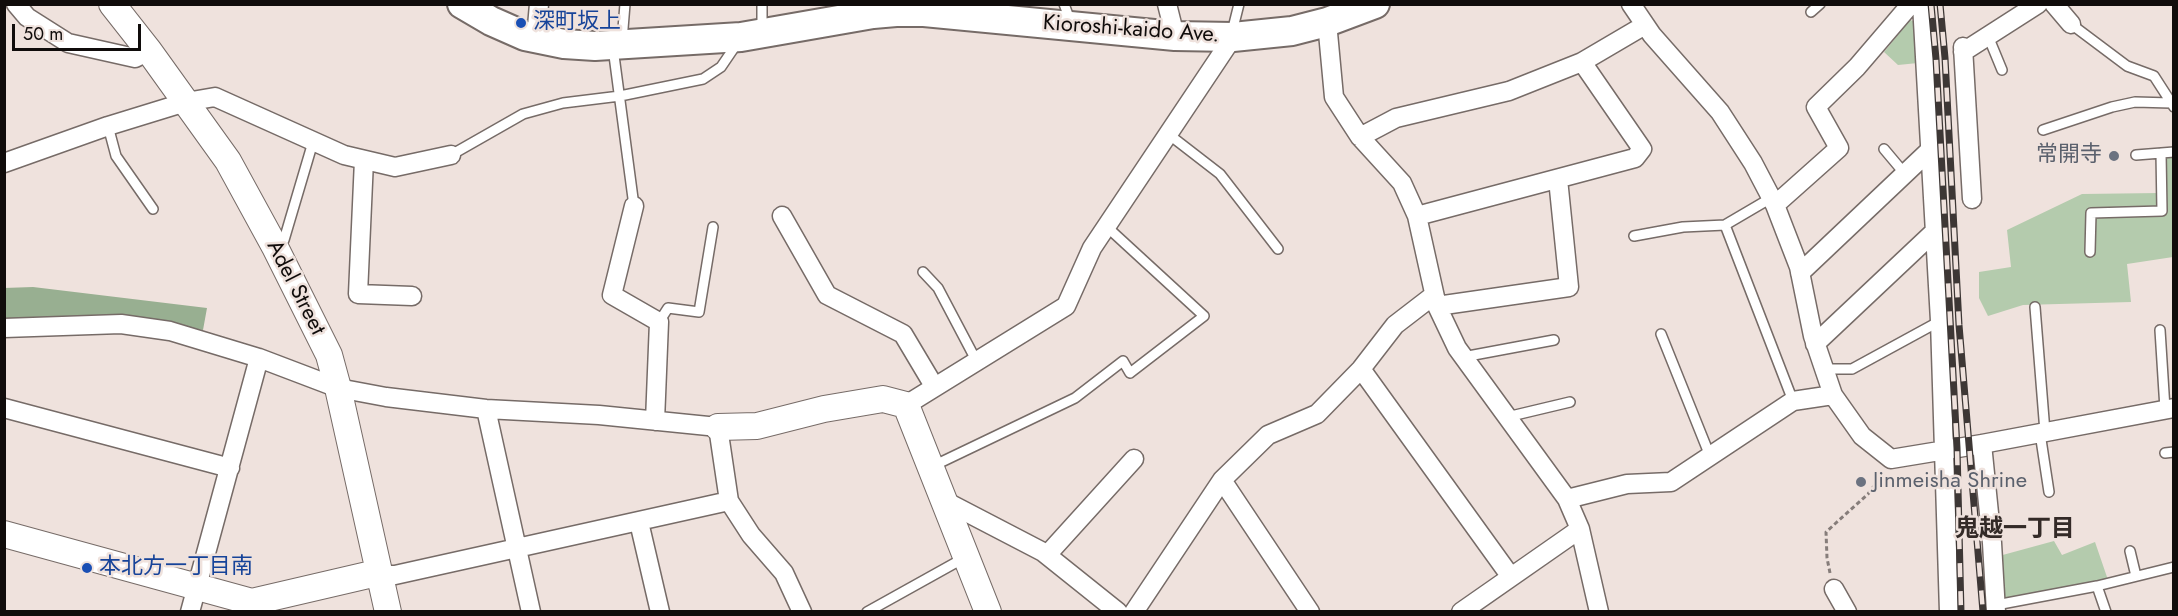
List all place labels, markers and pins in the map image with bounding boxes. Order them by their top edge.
place label: 深町坂上 [533,10,621,36]
marker: 深町坂上 [514,16,528,30]
place label: 常開寺 [2036,143,2102,169]
marker: 常開寺 [2107,149,2121,163]
place label: Jinmeisha Shrine [1873,469,2027,495]
marker: Jinmeisha Shrine [1854,475,1868,489]
place label: 本北方一丁目南 [99,555,253,581]
marker: 本北方一丁目南 [80,561,94,575]

